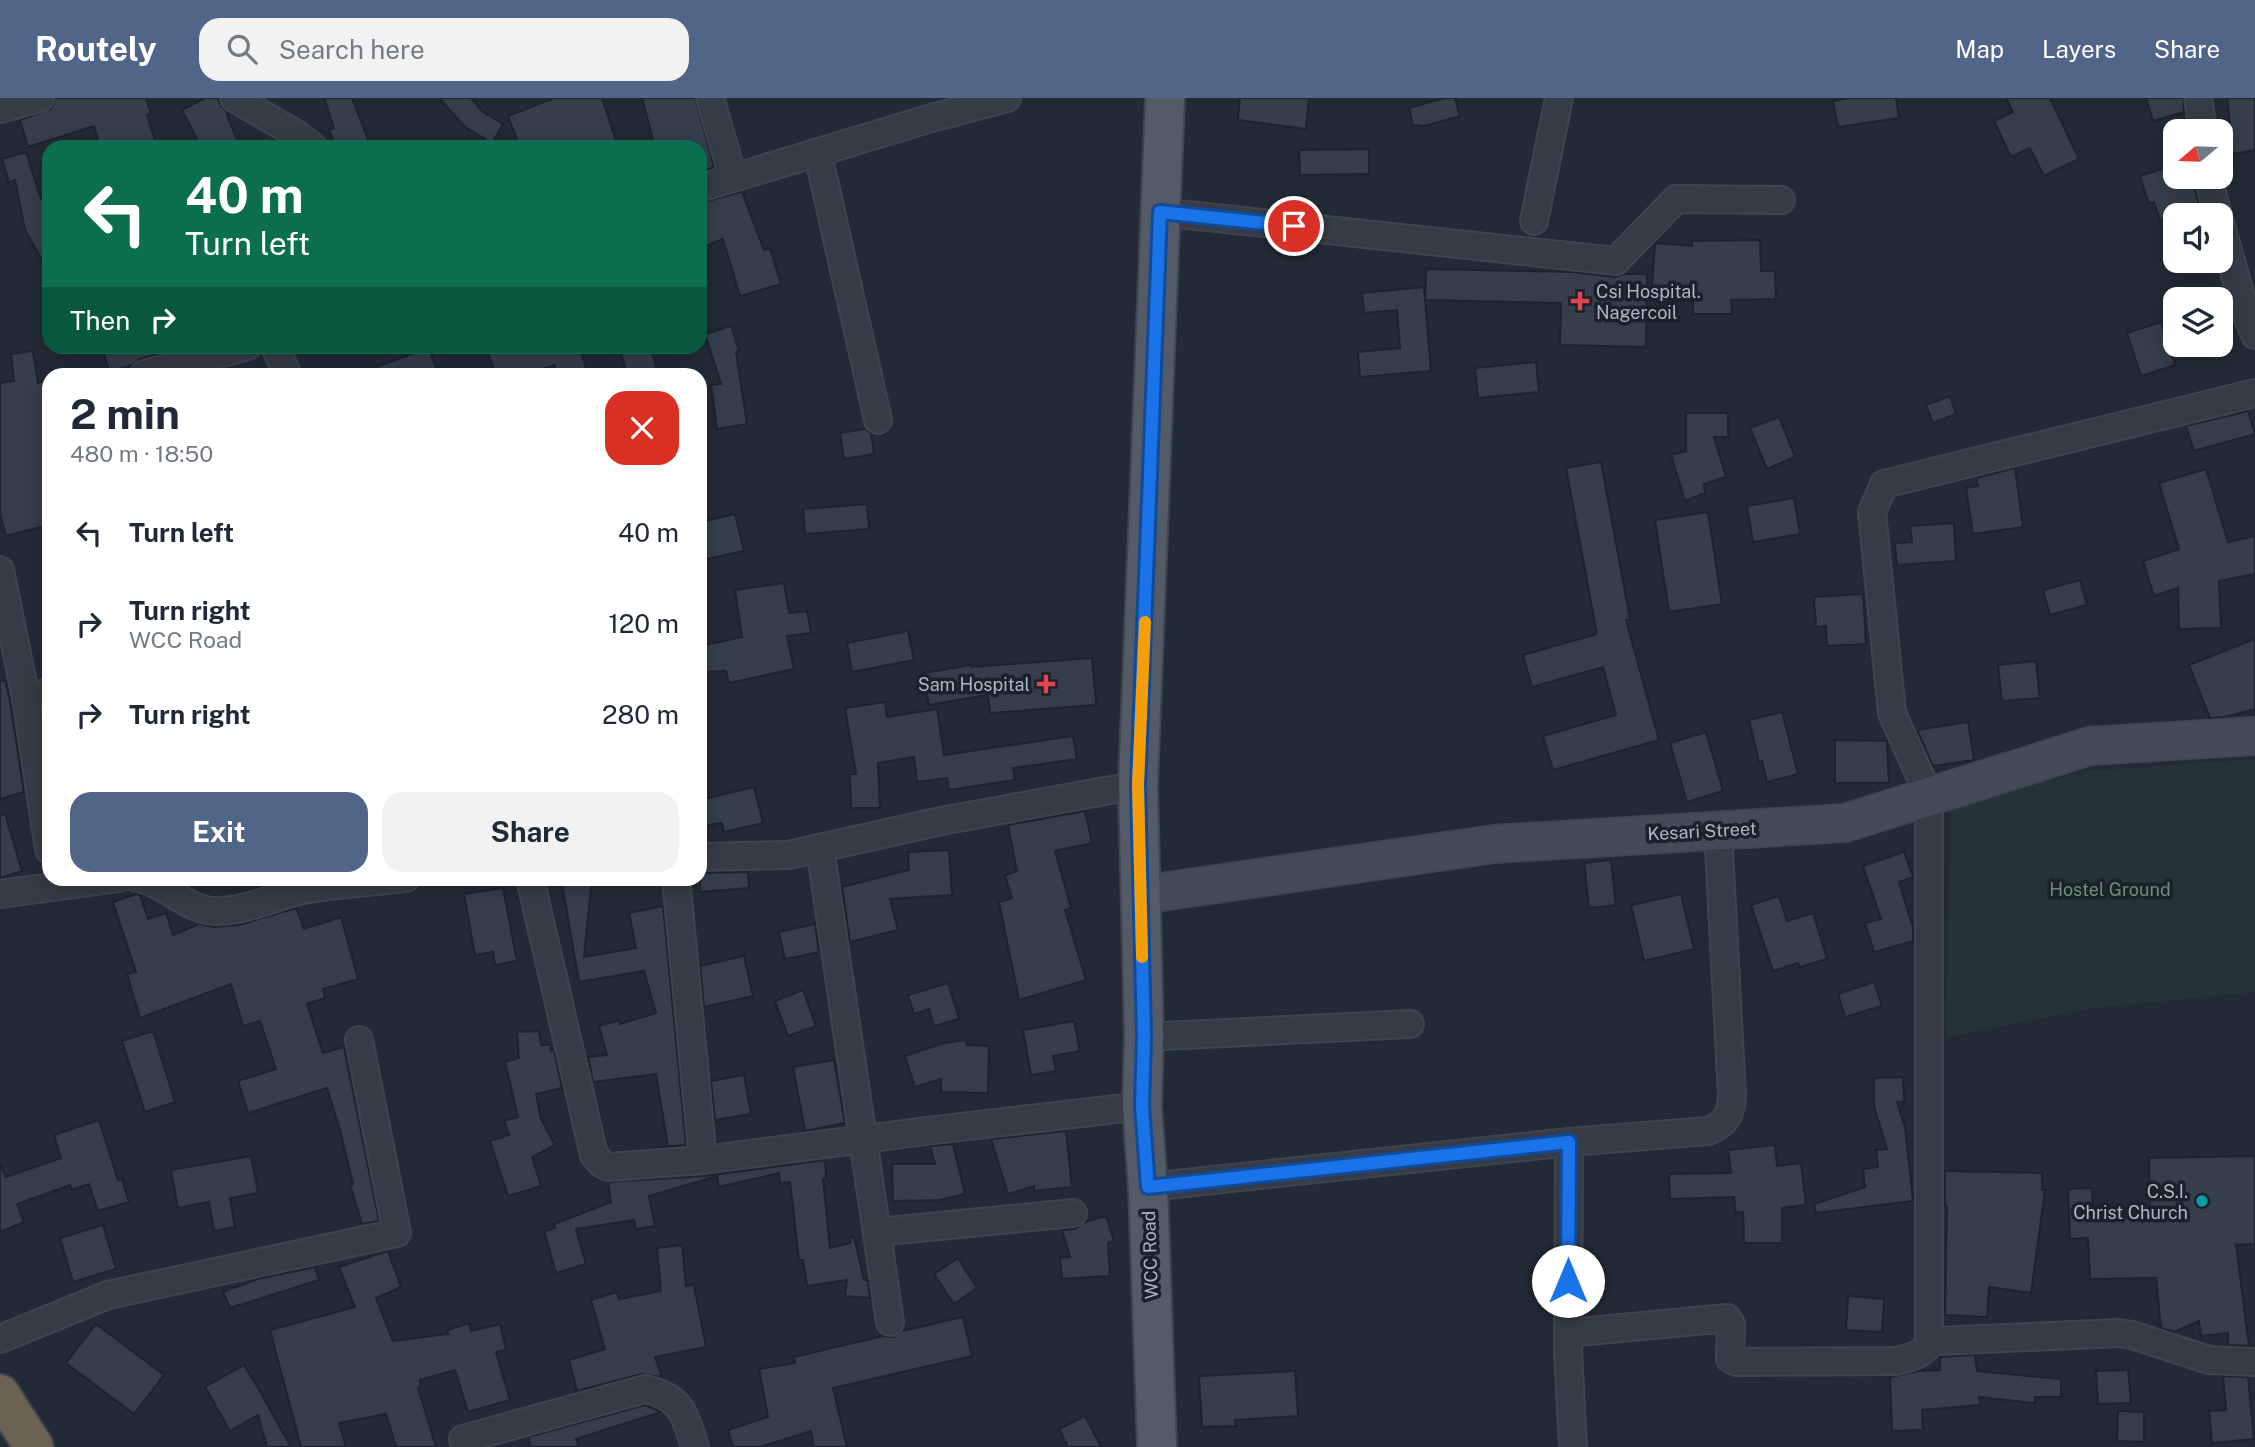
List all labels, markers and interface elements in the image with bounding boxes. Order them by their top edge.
search box [199,18,689,81]
text: Routely [35,30,157,68]
icon: search [223,30,261,68]
text: Search here [279,34,425,65]
text: Map [1955,35,2004,63]
text: Layers [2042,35,2116,63]
text: Share [2154,35,2220,63]
north arrow [2163,119,2233,189]
map controls [2163,119,2233,357]
text: 40 m [185,166,304,224]
icon: left [70,168,161,259]
pin [1264,196,1324,256]
button: sound [2163,203,2233,273]
icon: arrive [1275,207,1313,245]
text: Turn left [185,225,310,262]
place label: Csi Hospital. Nagercoil [1596,281,1701,323]
button: layers [2163,287,2233,357]
marker: Csi Hospital. Nagercoil [1570,291,1590,311]
icon: right [144,301,182,339]
text: Then [70,305,130,336]
text: 2 min [70,389,180,438]
button: close [605,391,679,465]
text: 480 m · 18:50 [70,440,213,467]
icon: left [70,514,108,552]
text: Turn left [129,517,234,548]
text: 40 m [618,517,679,548]
text: Turn right [129,595,251,626]
icon: right [70,605,108,643]
text: 120 m [608,608,679,639]
text: WCC Road [129,626,242,653]
place label: Sam Hospital [918,674,1030,695]
marker: Sam Hospital [1036,674,1056,694]
icon: right [70,696,108,734]
text: Turn right [129,699,251,730]
text: 280 m [602,699,679,730]
button: Exit [70,792,368,872]
button: Share [382,792,679,872]
street label: Kesari Street [1647,818,1757,844]
park label: Hostel Ground [2049,879,2171,900]
place label: C.S.I. Christ Church [2073,1181,2188,1223]
marker: C.S.I. Christ Church [2194,1193,2210,1209]
street label: WCC Road [1138,1210,1162,1300]
position arrow [1531,1244,1605,1318]

